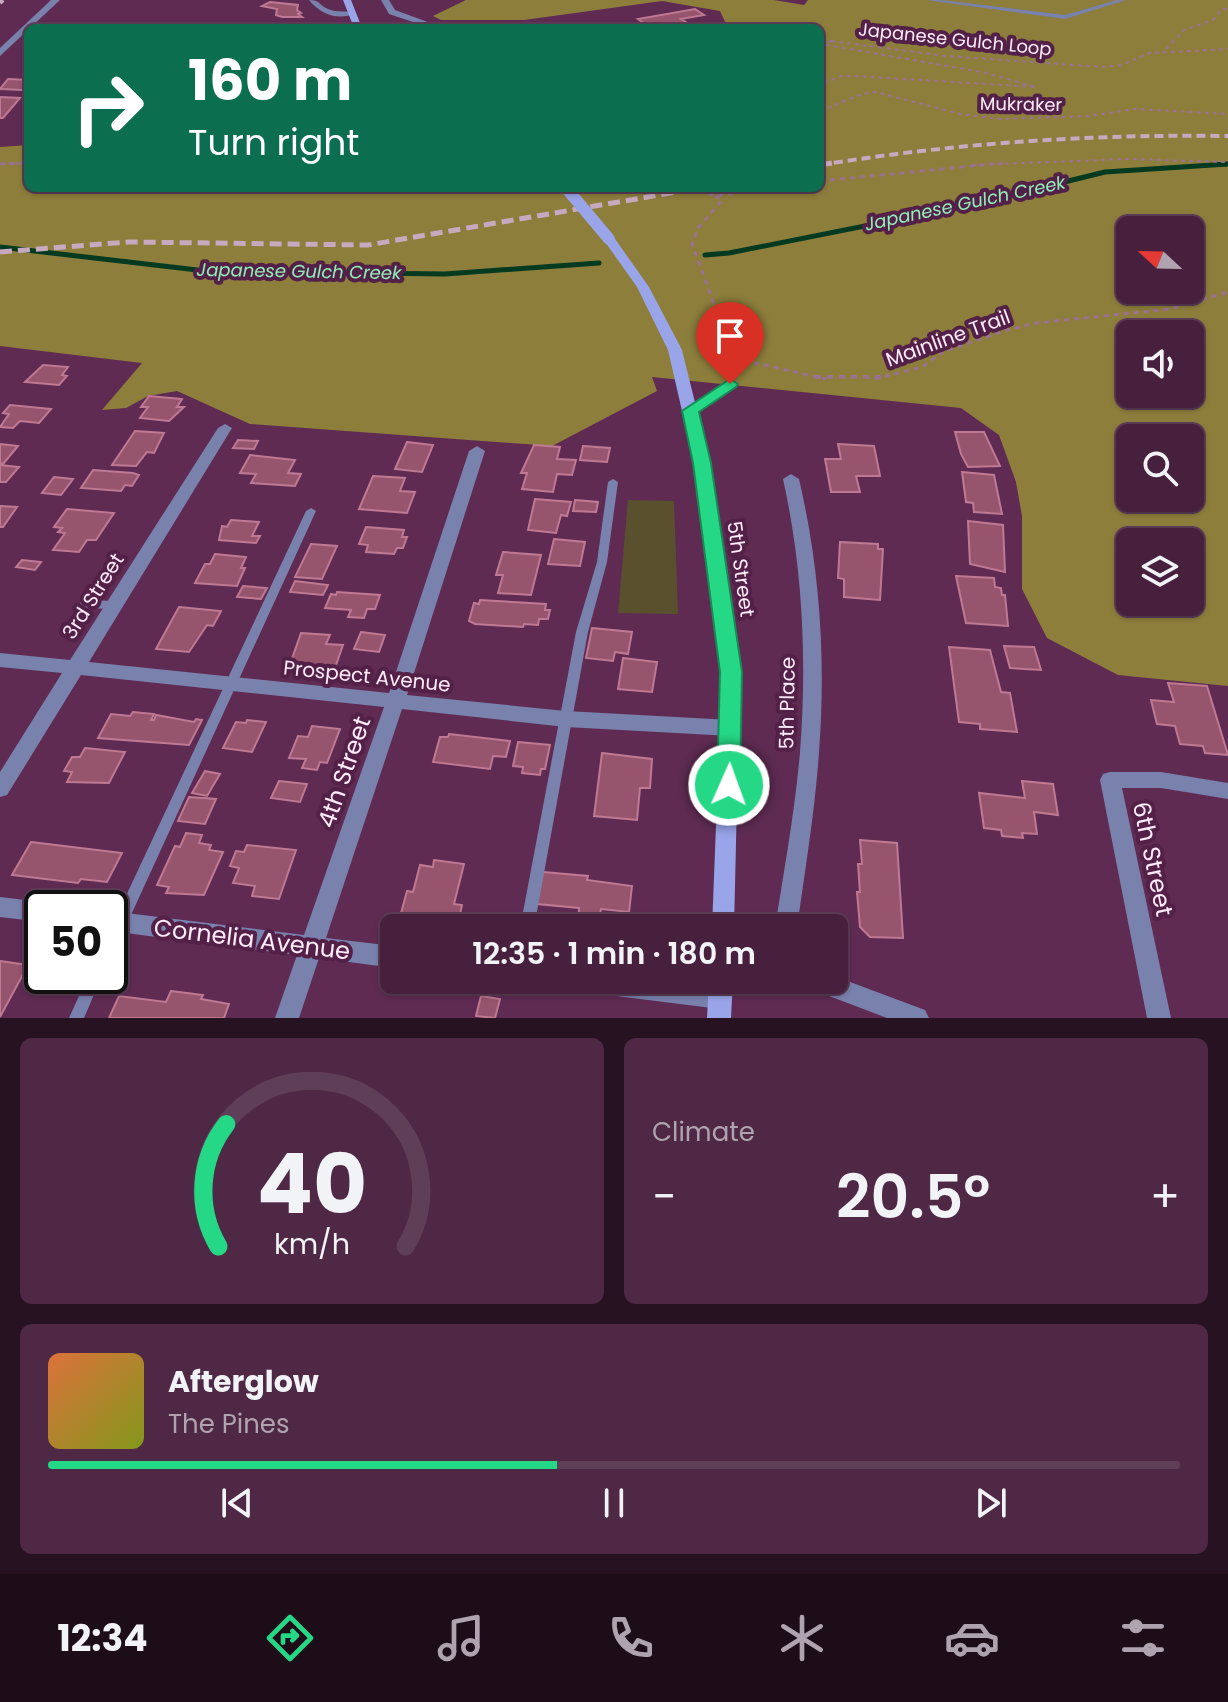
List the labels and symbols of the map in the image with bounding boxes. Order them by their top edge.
street label: Japanese Gulch Loop [857,16,1053,62]
street label: Mukraker [980,91,1063,117]
water label: Japanese Gulch Creek [862,169,1068,236]
north arrow [1116,216,1204,304]
water label: Japanese Gulch Creek [196,257,402,285]
pin [696,302,764,384]
street label: Mainline Trail [882,303,1014,373]
street label: 5th Street [720,519,762,619]
street label: 3rd Street [56,548,130,644]
street label: Prospect Avenue [282,653,452,699]
street label: 5th Place [772,656,802,750]
street label: 4th Street [310,712,378,832]
position arrow [687,743,771,827]
street label: 6th Street [1125,799,1181,919]
speed limit sign: 50 [24,890,128,994]
street label: Cornelia Avenue [152,911,352,967]

